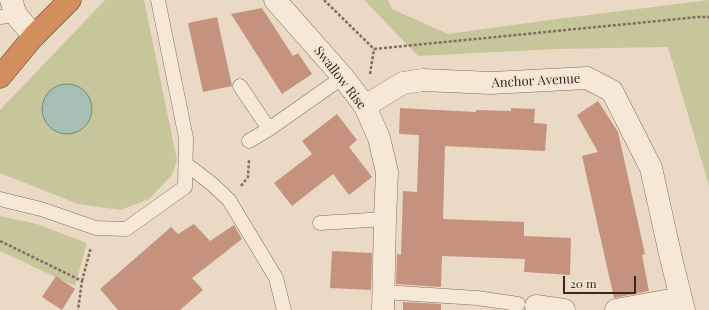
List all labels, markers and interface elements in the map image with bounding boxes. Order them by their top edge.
street label: Swallow Rise [311,43,369,113]
street label: Anchor Avenue [491,71,581,91]
scale bar [565,268,638,294]
text: 20 m [570,275,597,291]

